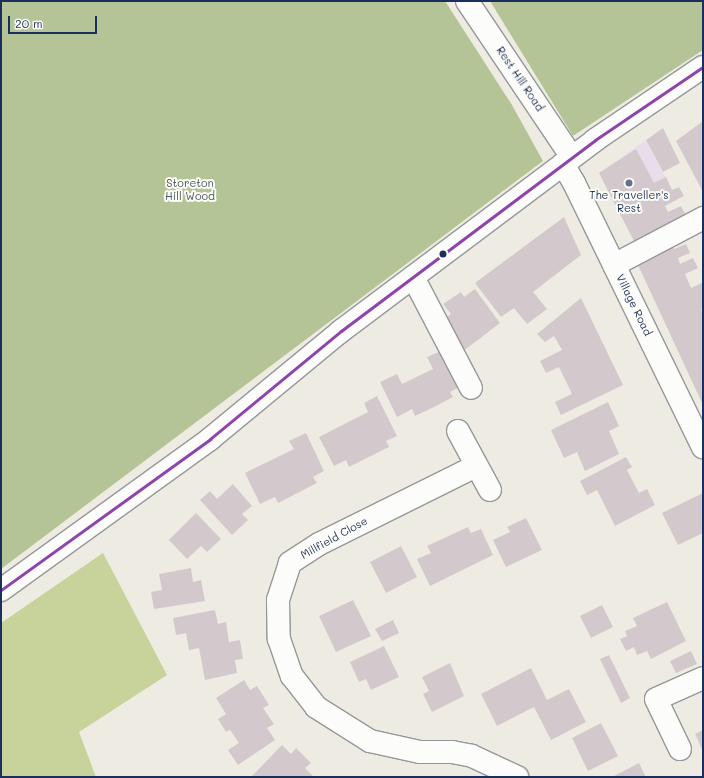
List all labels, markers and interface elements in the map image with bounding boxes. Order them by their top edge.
scale bar [10,8,99,34]
text: 20 m [15,15,43,31]
street label: Rest Hill Road [493,44,547,114]
park label: Storeton Hill Wood [165,177,215,203]
marker: The Traveller's Rest [624,178,634,188]
place label: The Traveller's Rest [589,189,669,215]
unlabelled marker [438,249,448,259]
street label: Village Road [613,272,655,338]
street label: Millfield Close [298,514,370,562]

